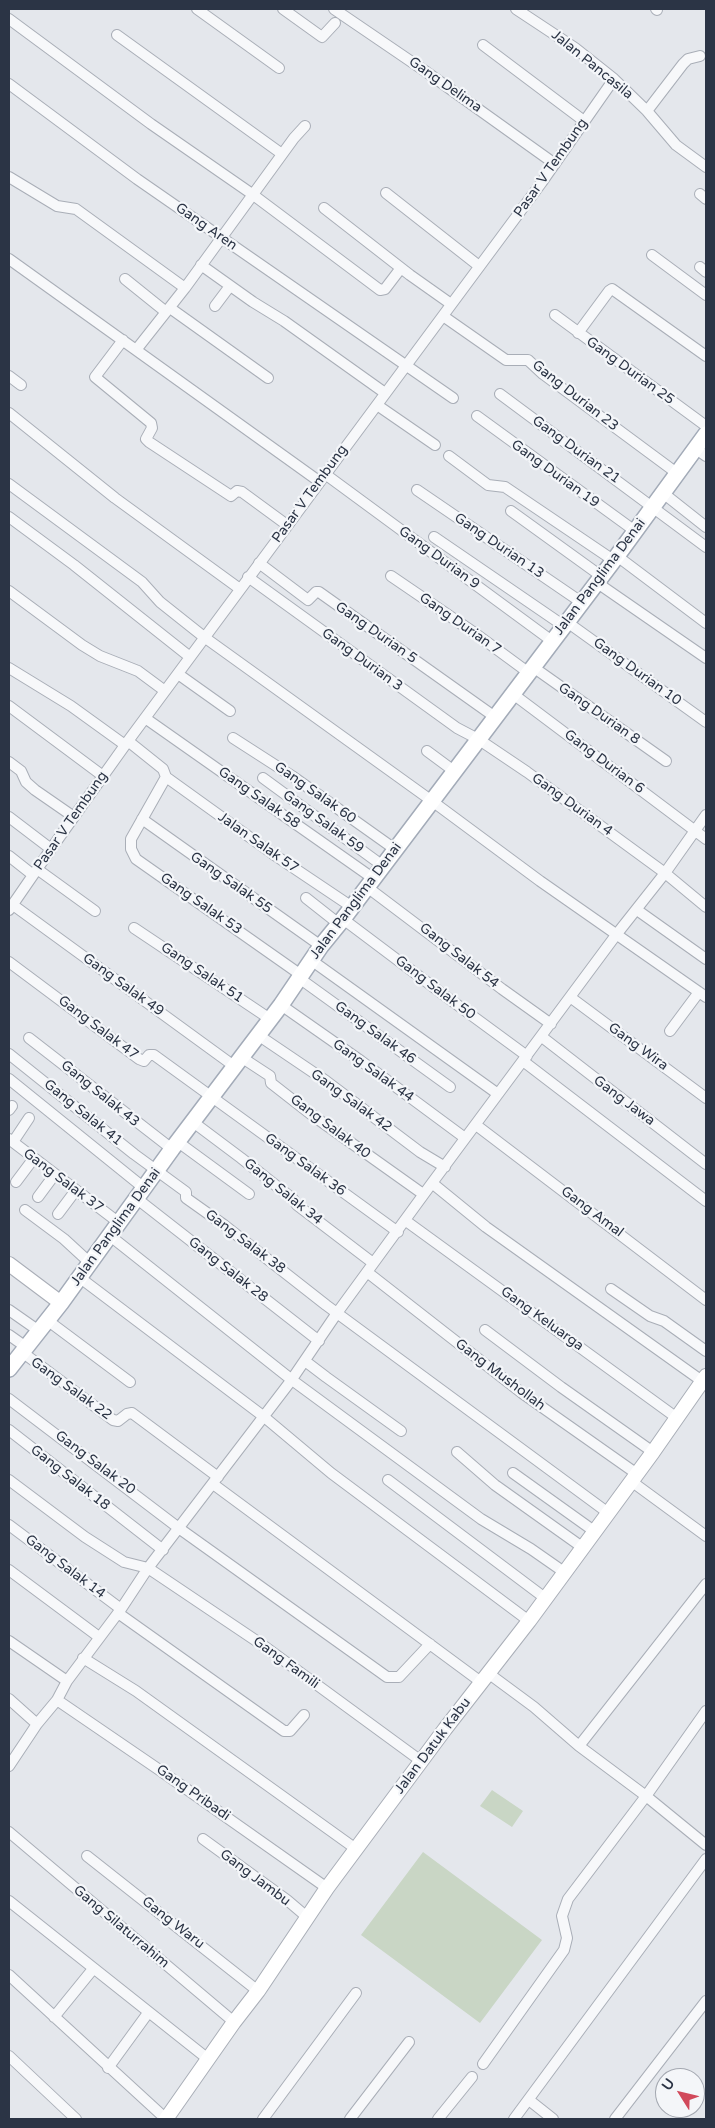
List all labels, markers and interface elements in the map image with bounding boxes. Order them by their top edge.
street label: Jalan Pancasila [548,27,636,103]
street label: Gang Delima [405,54,485,116]
street label: Pasar V Tembung [511,115,591,221]
street label: Gang Aren [172,200,240,254]
street label: Gang Durian 25 [583,333,677,409]
street label: Gang Durian 23 [529,357,621,435]
street label: Gang Durian 21 [529,412,623,488]
street label: Gang Durian 19 [508,436,602,512]
street label: Pasar V Tembung [269,442,351,546]
street label: Gang Durian 13 [451,510,547,582]
street label: Jalan Panglima Denai [551,515,649,639]
street label: Gang Durian 9 [395,523,483,593]
street label: Gang Durian 7 [416,590,504,658]
street label: Gang Durian 5 [332,599,420,667]
street label: Gang Durian 3 [318,625,406,695]
street label: Gang Durian 10 [590,634,684,710]
street label: Gang Durian 8 [555,680,643,748]
street label: Gang Durian 6 [561,726,647,798]
street label: Gang Salak 60 [271,759,359,827]
street label: Gang Salak 58 [215,764,303,832]
street label: Pasar V Tembung [31,768,111,874]
street label: Gang Durian 4 [528,770,616,840]
street label: Gang Salak 59 [279,787,367,857]
street label: Jalan Salak 57 [214,809,302,877]
street label: Jalan Panglima Denai [307,839,405,963]
street label: Gang Salak 55 [187,849,275,917]
street label: Gang Salak 53 [157,870,245,938]
street label: Gang Salak 54 [416,920,502,992]
street label: Gang Salak 51 [157,939,247,1007]
street label: Gang Salak 49 [79,950,167,1020]
street label: Gang Salak 50 [392,952,478,1024]
street label: Gang Salak 47 [55,992,141,1064]
street label: Gang Salak 46 [331,998,419,1068]
street label: Gang Wira [605,1020,671,1074]
street label: Gang Salak 44 [329,1036,417,1106]
street label: Gang Salak 43 [57,1057,143,1131]
street label: Gang Salak 42 [307,1066,395,1136]
street label: Gang Jawa [590,1072,658,1130]
street label: Gang Salak 41 [40,1076,126,1150]
street label: Gang Salak 40 [287,1091,373,1163]
street label: Gang Salak 36 [261,1130,349,1200]
street label: Gang Salak 37 [20,1145,106,1217]
street label: Gang Salak 34 [240,1155,326,1229]
street label: Jalan Panglima Denai [68,1165,164,1289]
street label: Gang Amal [557,1183,627,1241]
street label: Gang Salak 38 [202,1206,288,1278]
street label: Gang Salak 28 [185,1234,271,1306]
street label: Gang Keluarga [497,1283,587,1355]
street label: Gang Mushollah [452,1336,548,1414]
street label: Gang Salak 22 [27,1354,115,1424]
street label: Gang Salak 20 [52,1427,138,1499]
street label: Gang Salak 18 [27,1442,113,1514]
street label: Gang Salak 14 [22,1531,108,1603]
street label: Gang Famili [249,1633,323,1693]
street label: Jalan Datuk Kabu [391,1695,475,1797]
street label: Gang Pribadi [153,1761,233,1825]
street label: Gang Jambu [216,1846,294,1910]
street label: Gang Silaturrahim [70,1882,172,1972]
street label: Gang Waru [138,1893,208,1953]
north arrow [655,2068,705,2118]
text: U [658,2075,678,2094]

